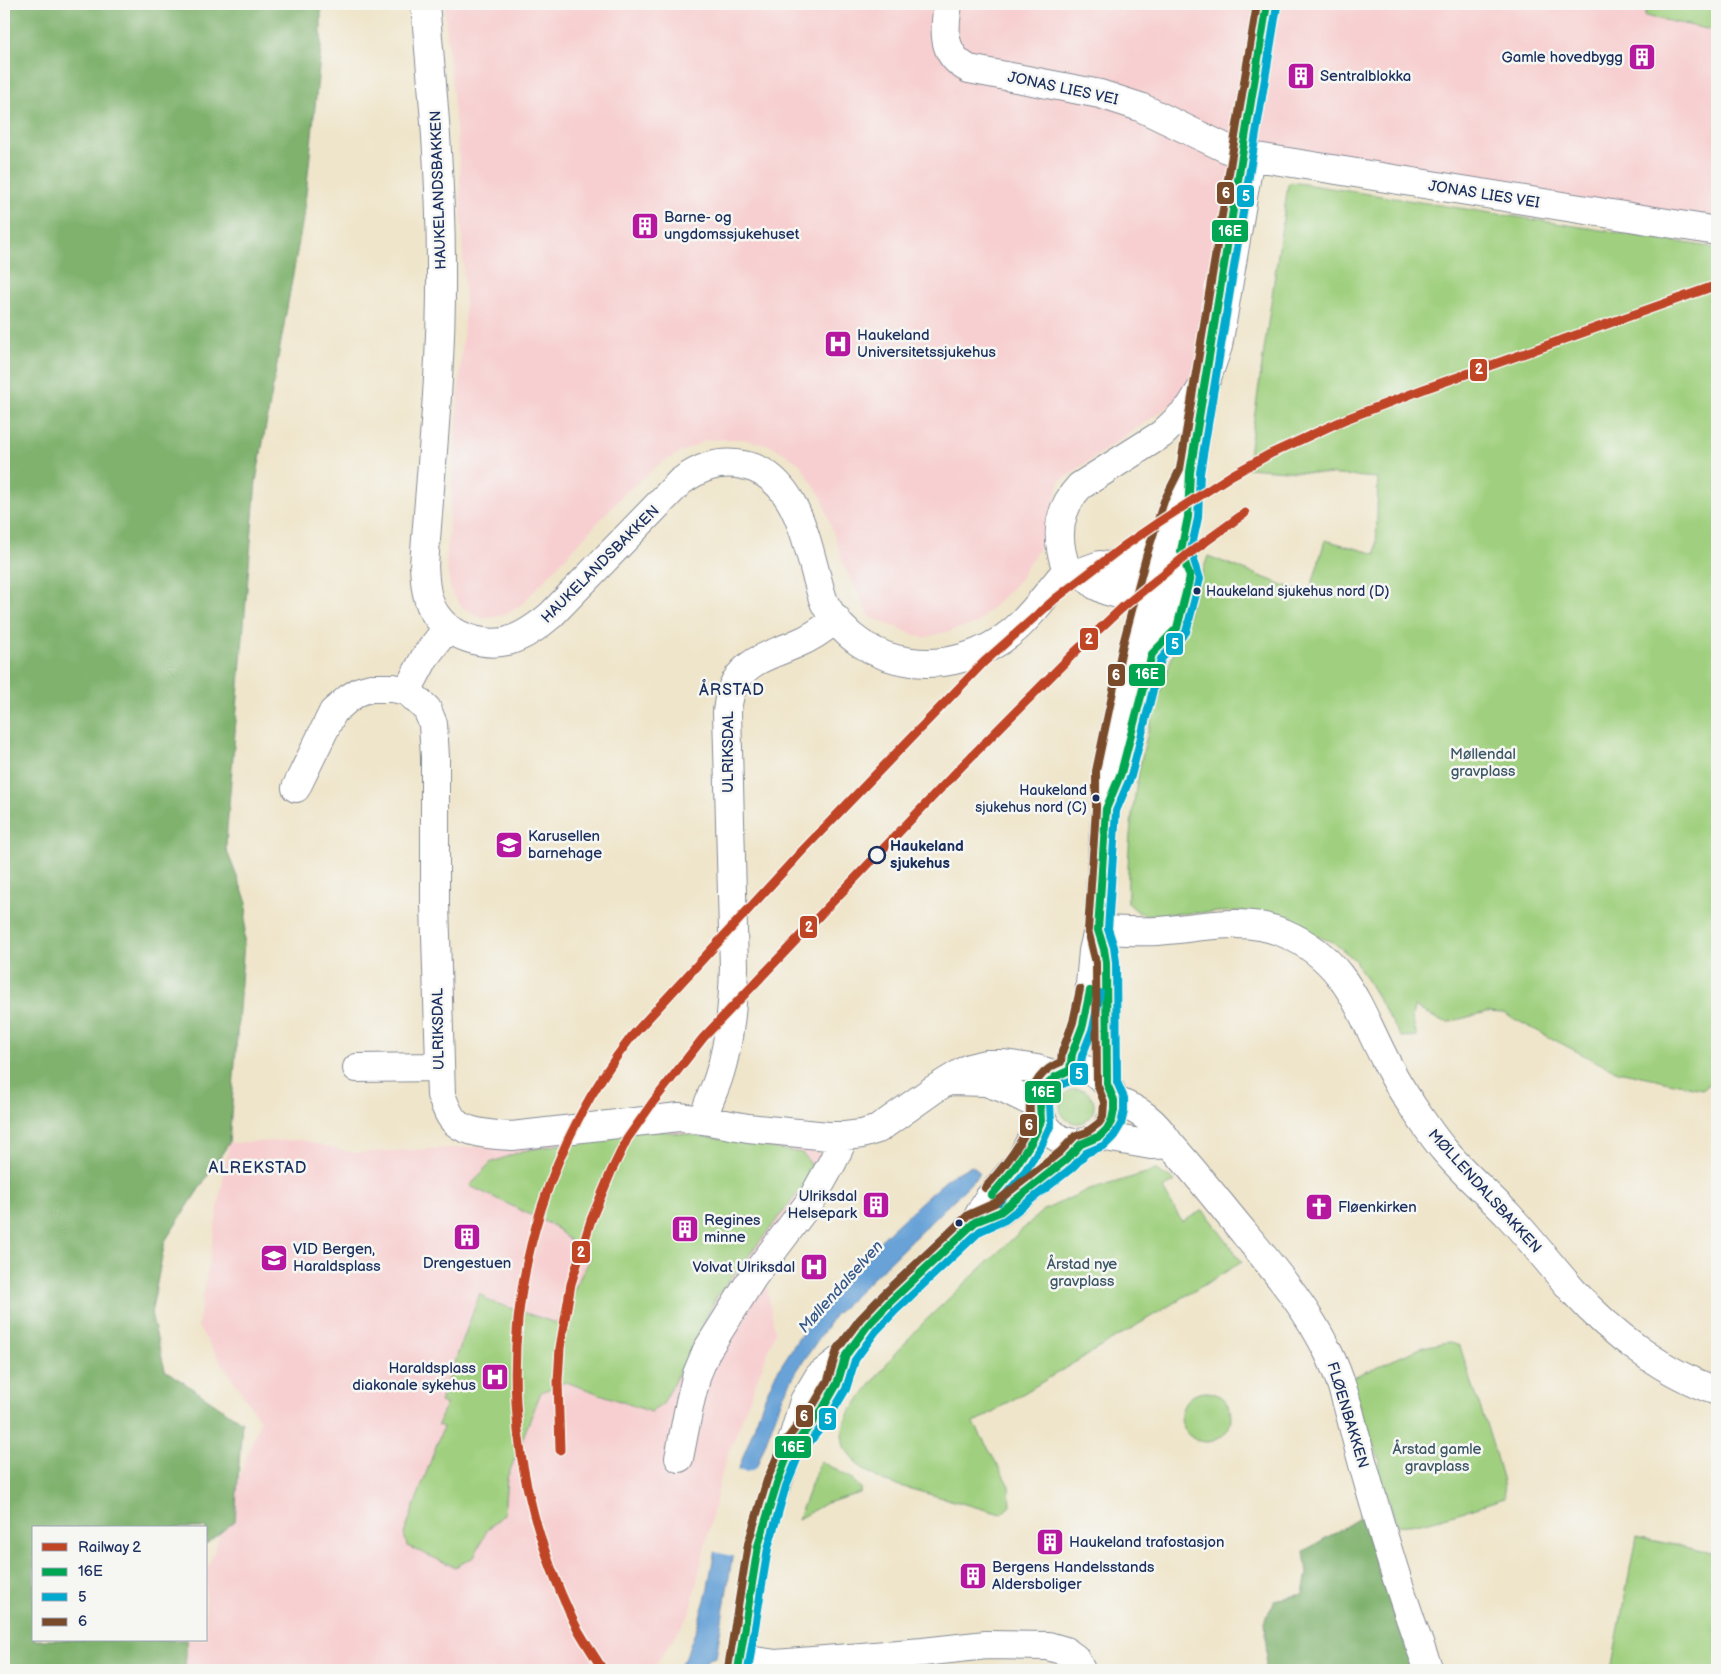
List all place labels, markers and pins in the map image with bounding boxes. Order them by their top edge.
building icon: Gamle hovedbygg [1627,42,1657,72]
place label: Gamle hovedbygg [1501,48,1623,67]
building icon: Sentralblokka [1286,61,1316,91]
place label: Sentralblokka [1320,67,1411,86]
place label: Barne- og ungdomssjukehuset [664,208,800,244]
building icon: Barne- og ungdomssjukehuset [630,211,660,241]
place label: Haukeland Universitetssjukehus [857,326,997,362]
hospital icon: Haukeland Universitetssjukehus [823,329,853,359]
place label: Haukeland sjukehus nord (D) [1206,583,1390,600]
marker: Haukeland sjukehus nord (D) [1192,586,1202,596]
place label: Haukeland sjukehus nord (C) [975,782,1087,816]
marker: Haukeland sjukehus nord (C) [1091,793,1101,803]
place label: Karusellen barnehage [528,827,602,863]
school or university icon: Karusellen barnehage [494,830,524,860]
place label: Haukeland sjukehus [890,837,964,873]
marker: Haukeland sjukehus [868,846,886,864]
place label: Ulriksdal Helsepark [788,1187,858,1223]
building icon: Ulriksdal Helsepark [861,1190,891,1220]
church icon: Fløenkirken [1304,1192,1334,1222]
place label: Fløenkirken [1338,1198,1417,1217]
place label: Regines minne [704,1211,761,1247]
building icon: Regines minne [670,1214,700,1244]
unlabelled marker [954,1218,964,1228]
building icon: Drengestuen [452,1222,482,1252]
place label: VID Bergen, Haraldsplass [293,1240,381,1276]
school or university icon: VID Bergen, Haraldsplass [259,1243,289,1273]
hospital icon: Volvat Ulriksdal [799,1252,829,1282]
place label: Drengestuen [423,1254,511,1273]
place label: Volvat Ulriksdal [692,1258,795,1277]
place label: Haraldsplass diakonale sykehus [352,1359,477,1395]
hospital icon: Haraldsplass diakonale sykehus [480,1362,510,1392]
building icon: Haukeland trafostasjon [1035,1527,1065,1557]
place label: Haukeland trafostasjon [1069,1533,1224,1552]
place label: Bergens Handelsstands Aldersboliger [992,1558,1155,1594]
building icon: Bergens Handelsstands Aldersboliger [958,1561,988,1591]

